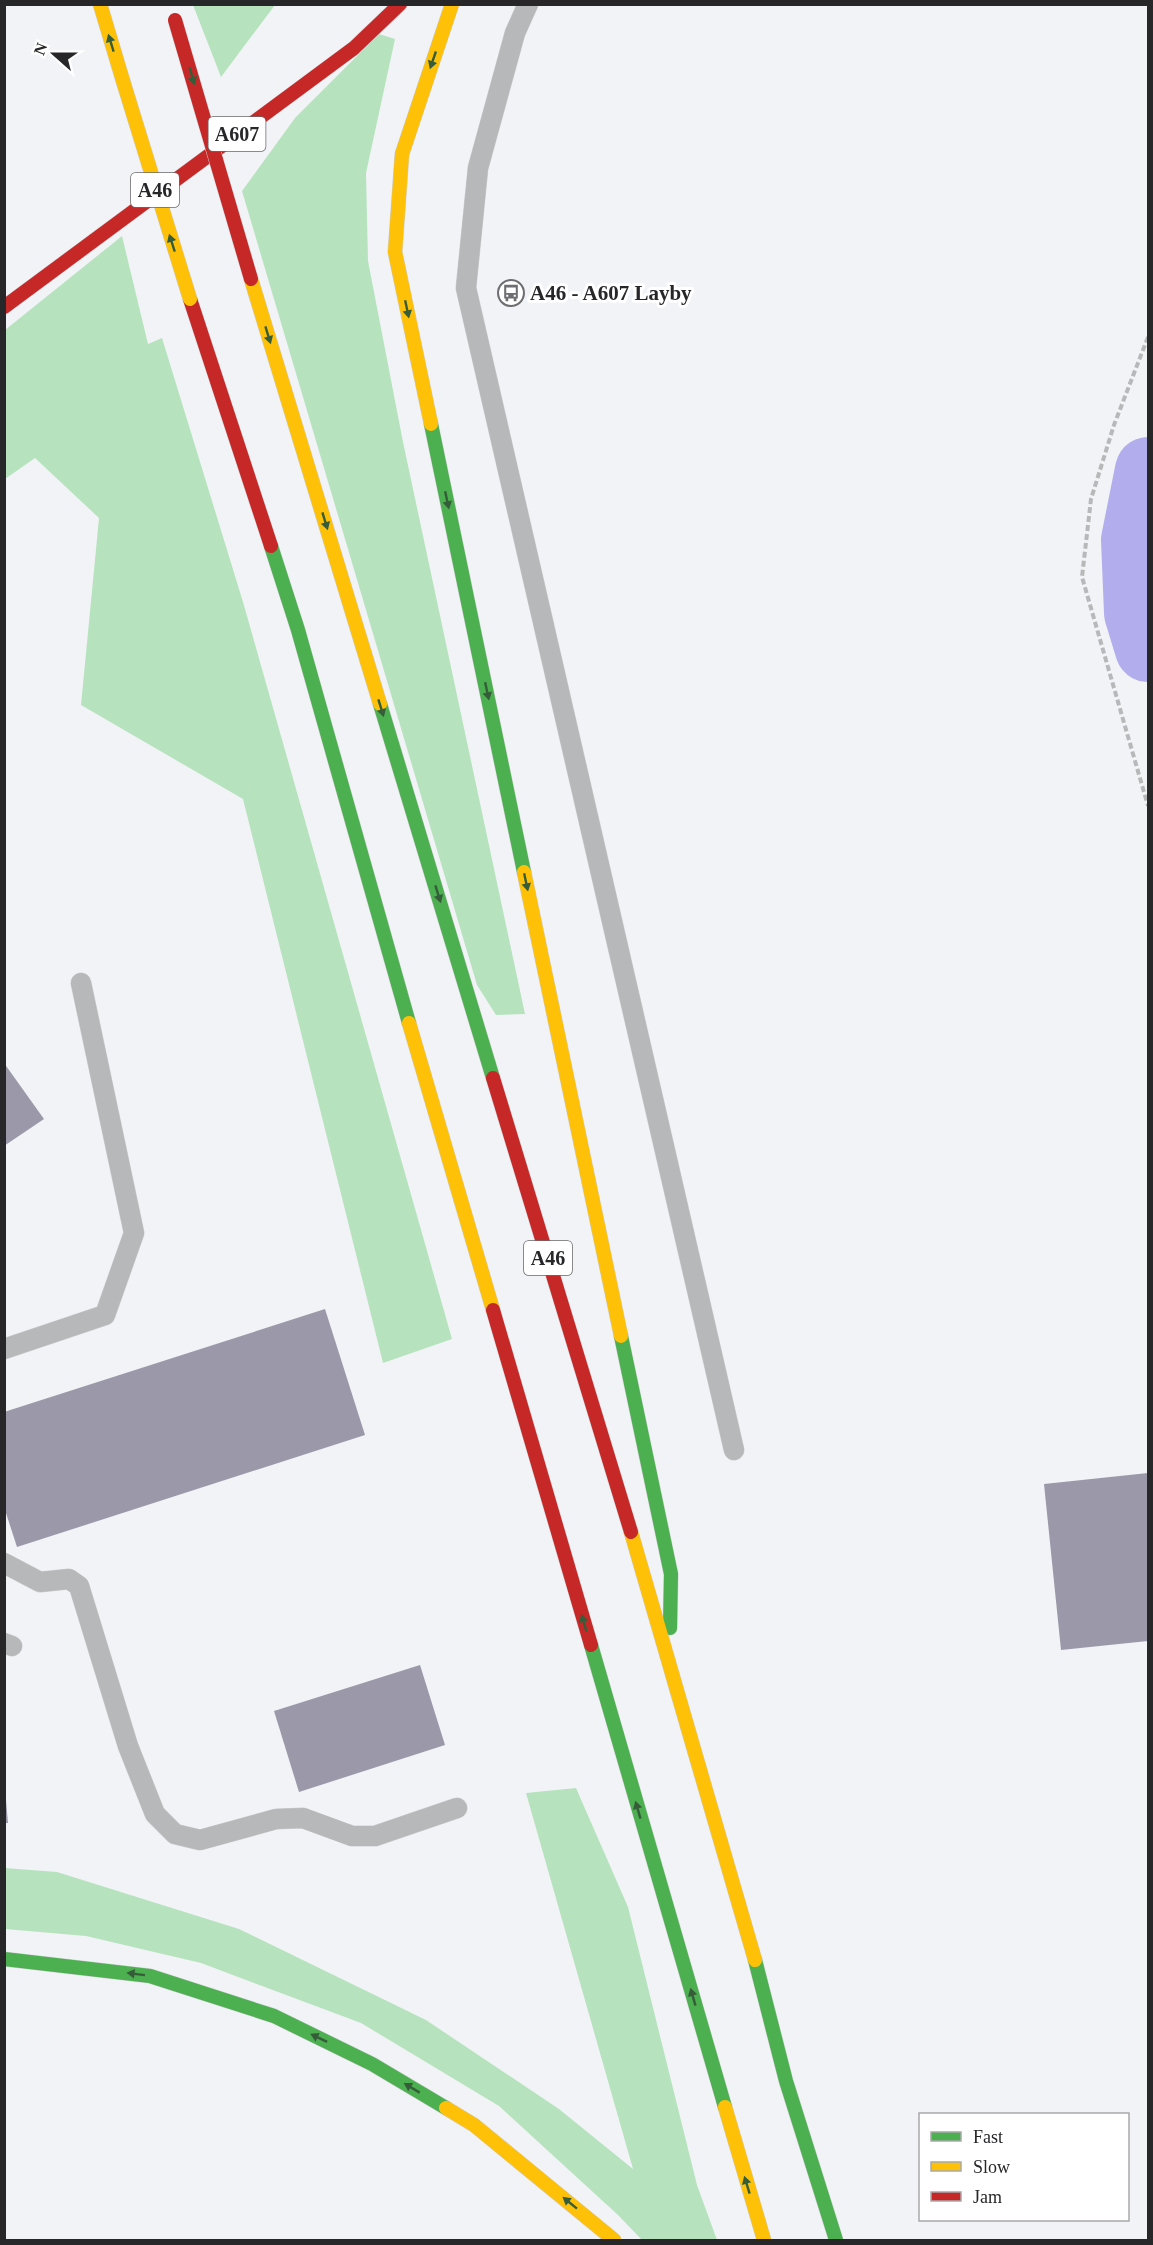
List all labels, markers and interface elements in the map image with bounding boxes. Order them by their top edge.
north arrow [24,24,84,84]
one-way arrow [106,34,115,52]
text: N [30,40,51,57]
one-way arrow [428,51,437,69]
one-way arrow [188,67,197,85]
road number: A607 [208,117,266,151]
road number: A46 [131,173,179,207]
one-way arrow [167,234,177,252]
bus stop icon: A46 - A607 Layby [496,278,526,308]
place label: A46 - A607 Layby [530,281,692,305]
one-way arrow [403,300,412,319]
one-way arrow [264,326,273,344]
one-way arrow [443,491,452,510]
one-way arrow [321,512,330,530]
one-way arrow [482,682,492,700]
one-way arrow [377,699,386,717]
one-way arrow [522,873,532,891]
one-way arrow [434,885,443,903]
road number: A46 [524,1241,572,1275]
one-way arrow [579,1614,588,1632]
one-way arrow [633,1801,643,1819]
one-way arrow [126,1970,145,1979]
one-way arrow [688,1988,697,2006]
one-way arrow [311,2034,328,2043]
one-way arrow [404,2084,421,2094]
legend [919,2113,1129,2221]
text: Fast [973,2127,1003,2147]
text: Slow [973,2157,1010,2177]
one-way arrow [742,2176,751,2194]
text: Jam [973,2187,1002,2207]
one-way arrow [562,2197,577,2209]

